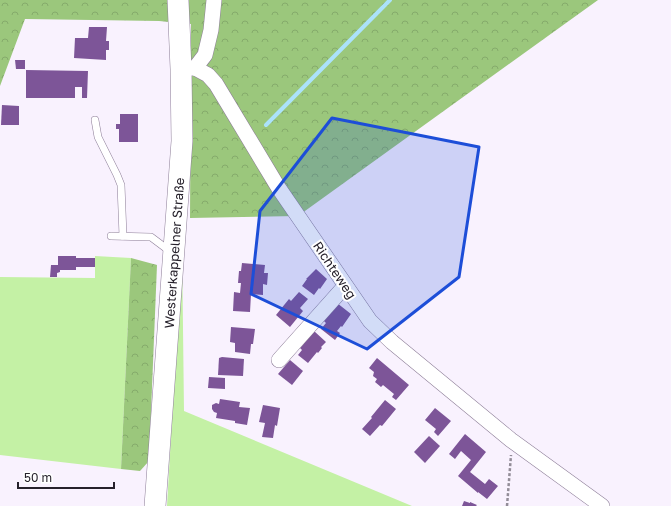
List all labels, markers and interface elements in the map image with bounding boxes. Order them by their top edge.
street label: Westerkappelner Straße [161,177,187,329]
street label: Richteweg [310,238,360,302]
scale bar [18,464,114,490]
text: 50 m [24,470,52,485]

